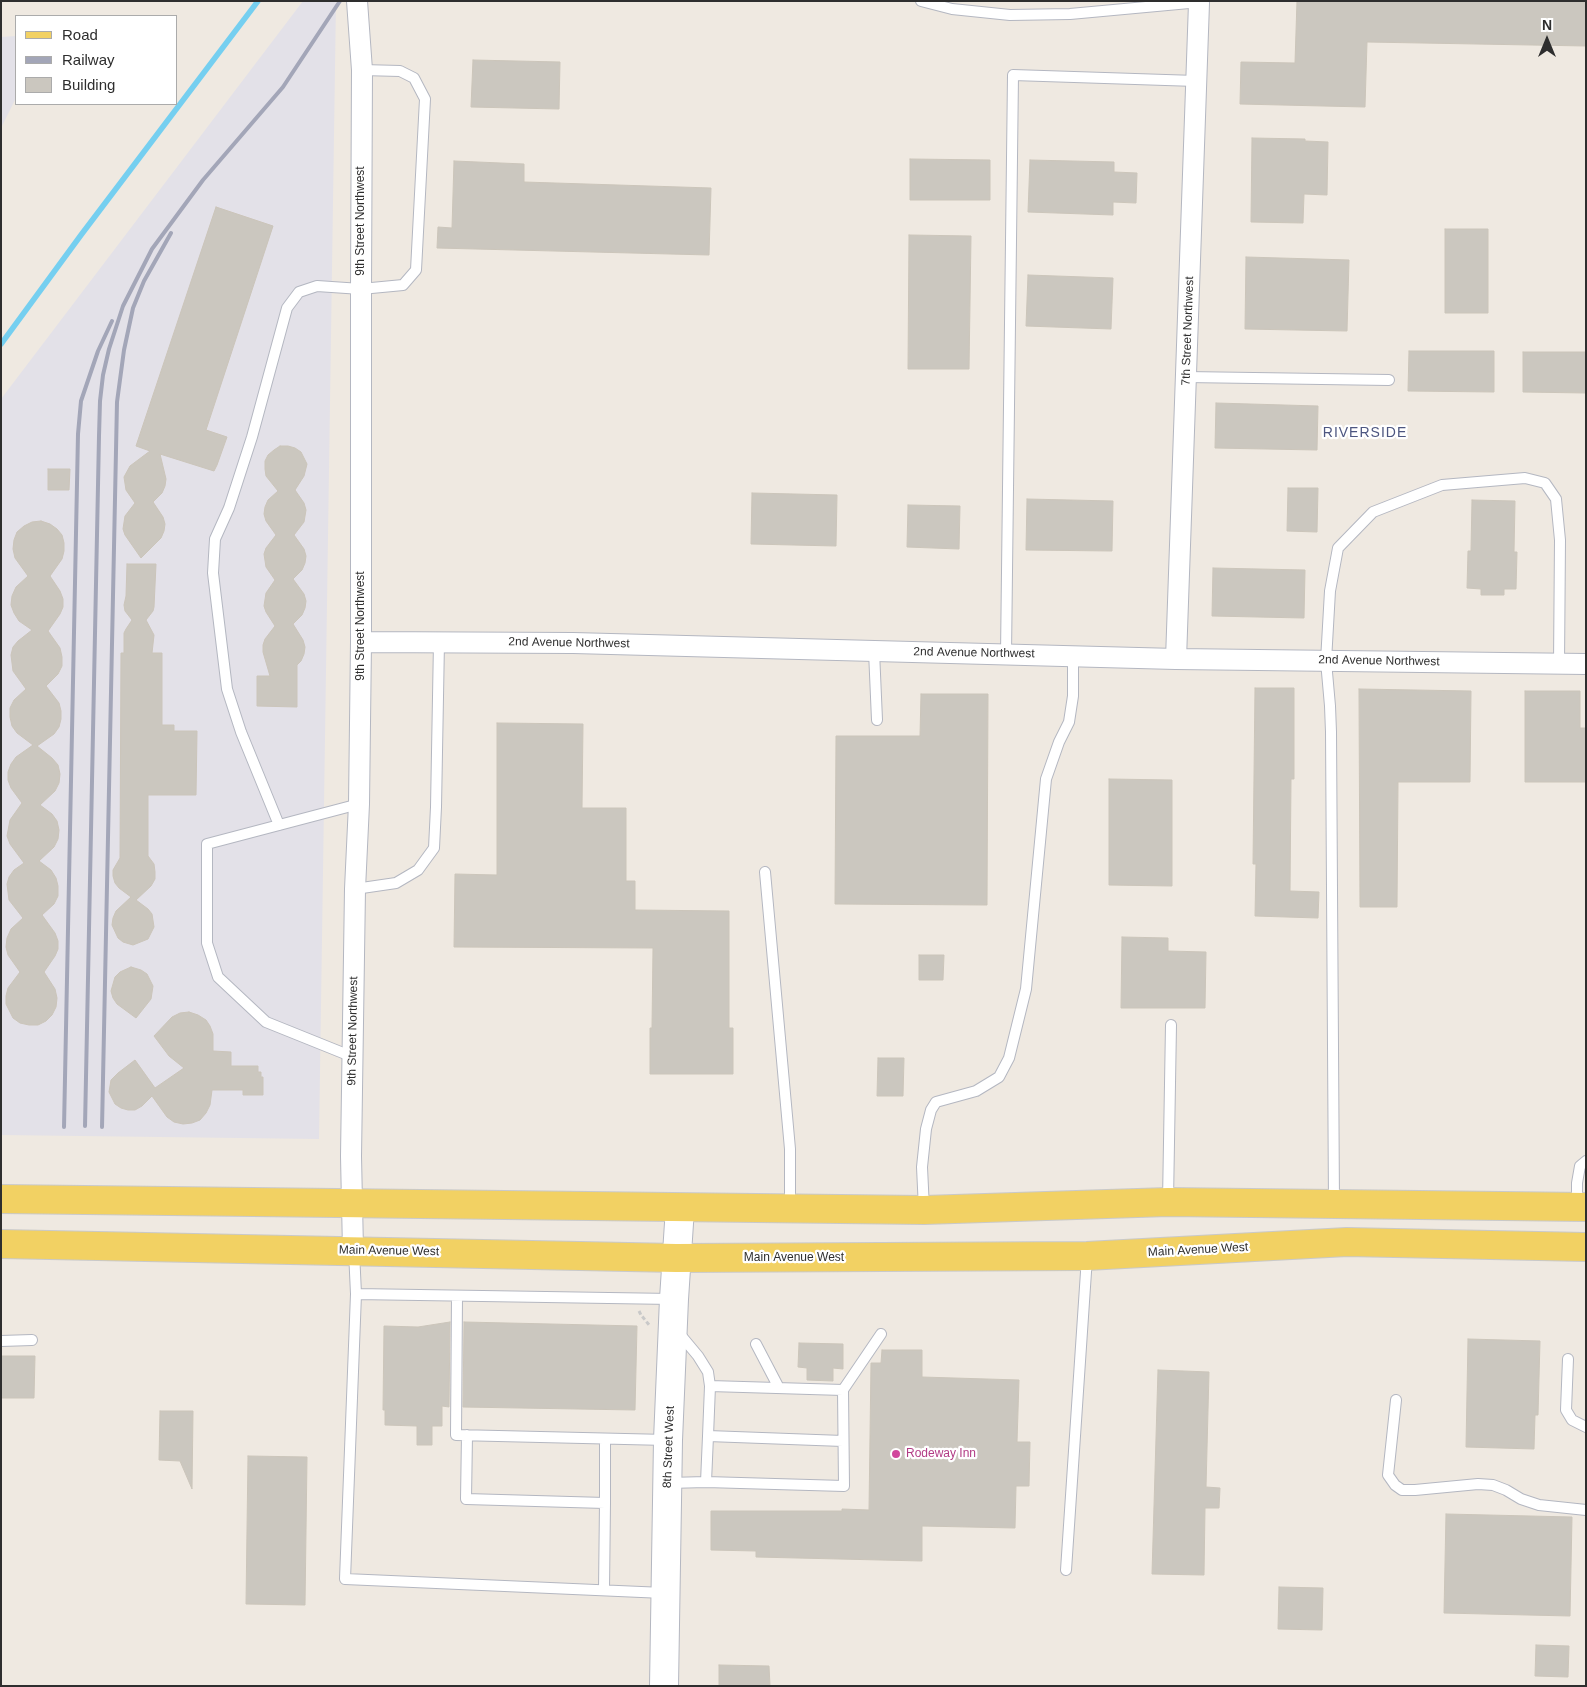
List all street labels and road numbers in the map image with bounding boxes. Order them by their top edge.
street label: 9th Street Northwest [354,166,368,276]
street label: 7th Street Northwest [1179,276,1197,386]
street label: 9th Street Northwest [354,571,368,681]
street label: 2nd Avenue Northwest [508,635,630,651]
street label: 2nd Avenue Northwest [913,645,1035,661]
street label: 2nd Avenue Northwest [1318,653,1440,669]
street label: 9th Street Northwest [345,976,361,1086]
street label: Main Avenue West [1148,1240,1248,1260]
street label: Main Avenue West [339,1243,439,1259]
street label: Main Avenue West [744,1251,844,1265]
street label: 8th Street West [660,1406,678,1488]

